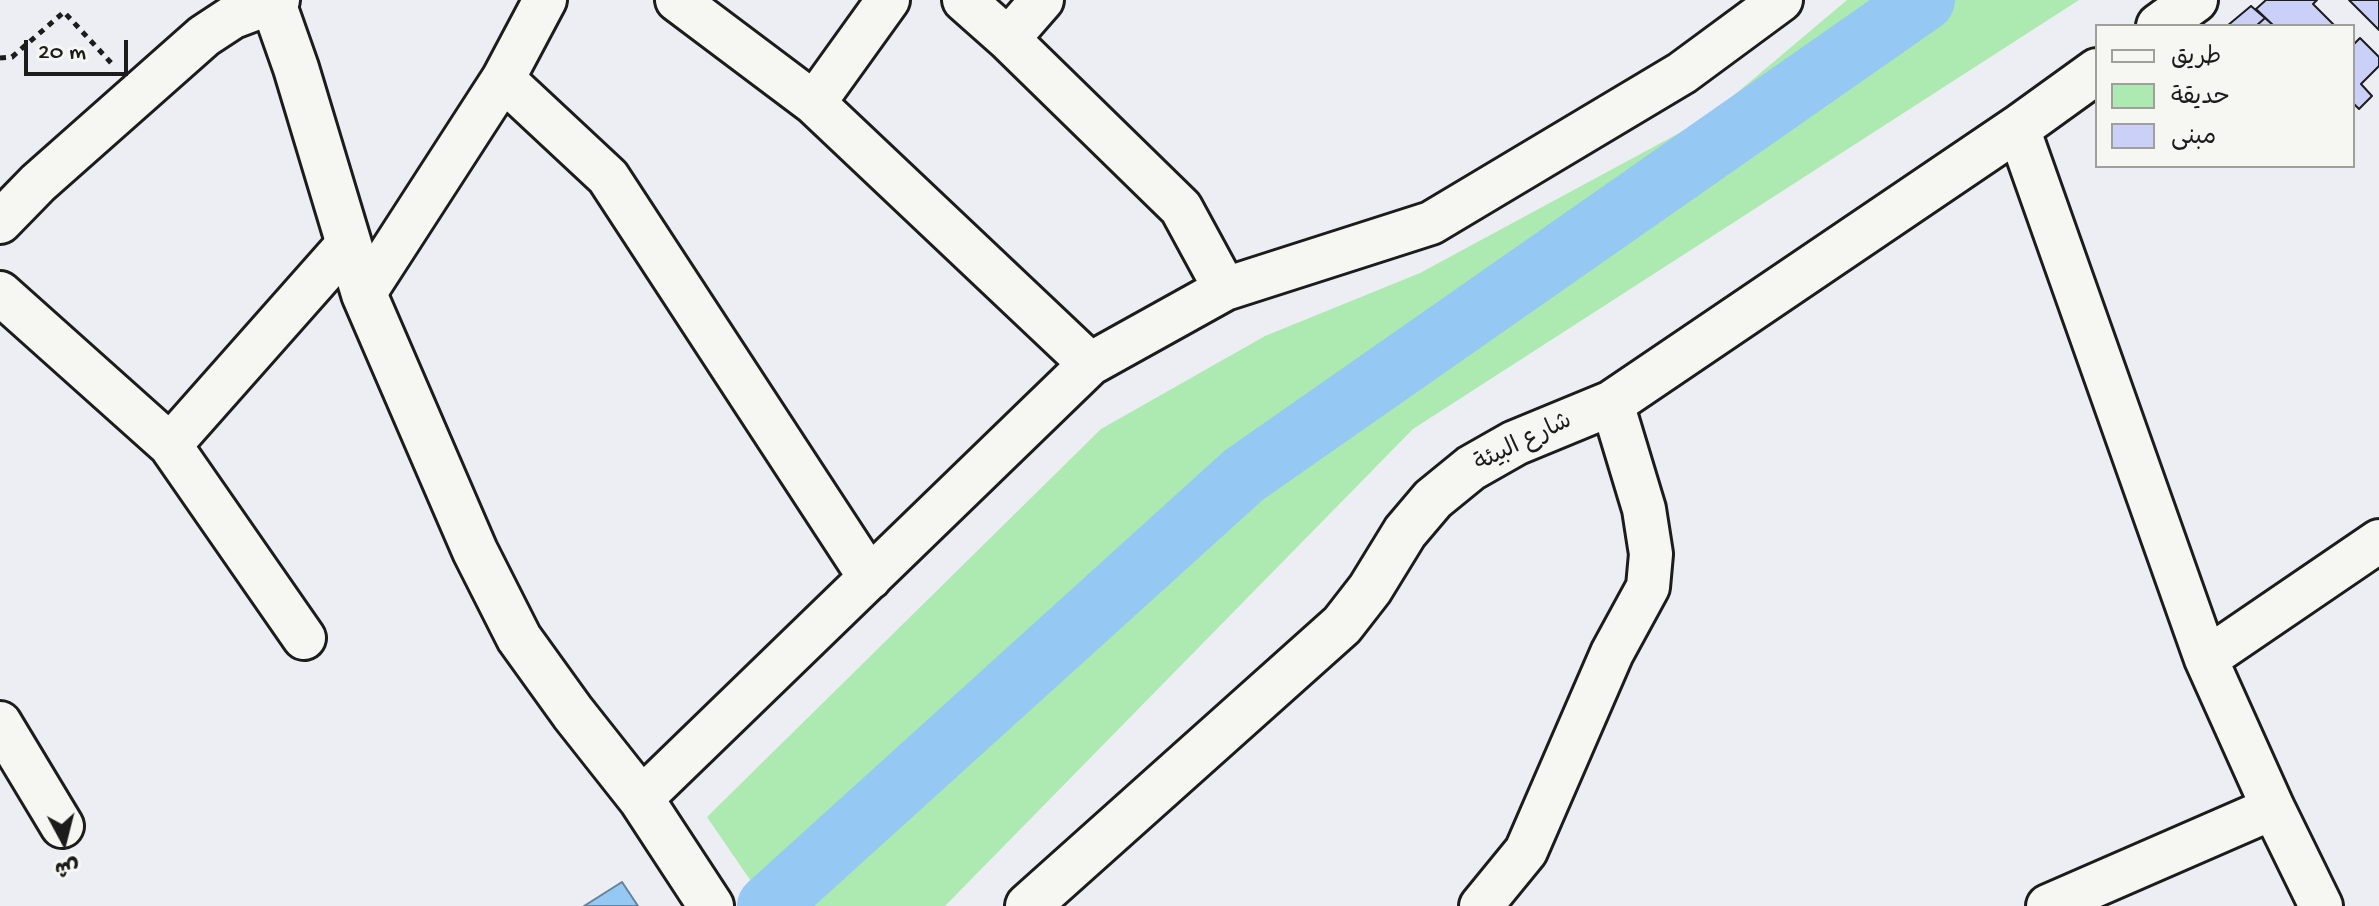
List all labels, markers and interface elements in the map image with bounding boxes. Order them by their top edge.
scale bar [28,24,132,74]
legend [2095,24,2355,168]
text: 20 m [38,39,86,68]
text: طريق [2171,44,2221,73]
text: حديقة [2171,84,2230,113]
text: مبنى [2171,124,2216,153]
street label: شارع البيئة [1471,408,1577,480]
north arrow [24,802,104,882]
text: ش [53,851,81,880]

